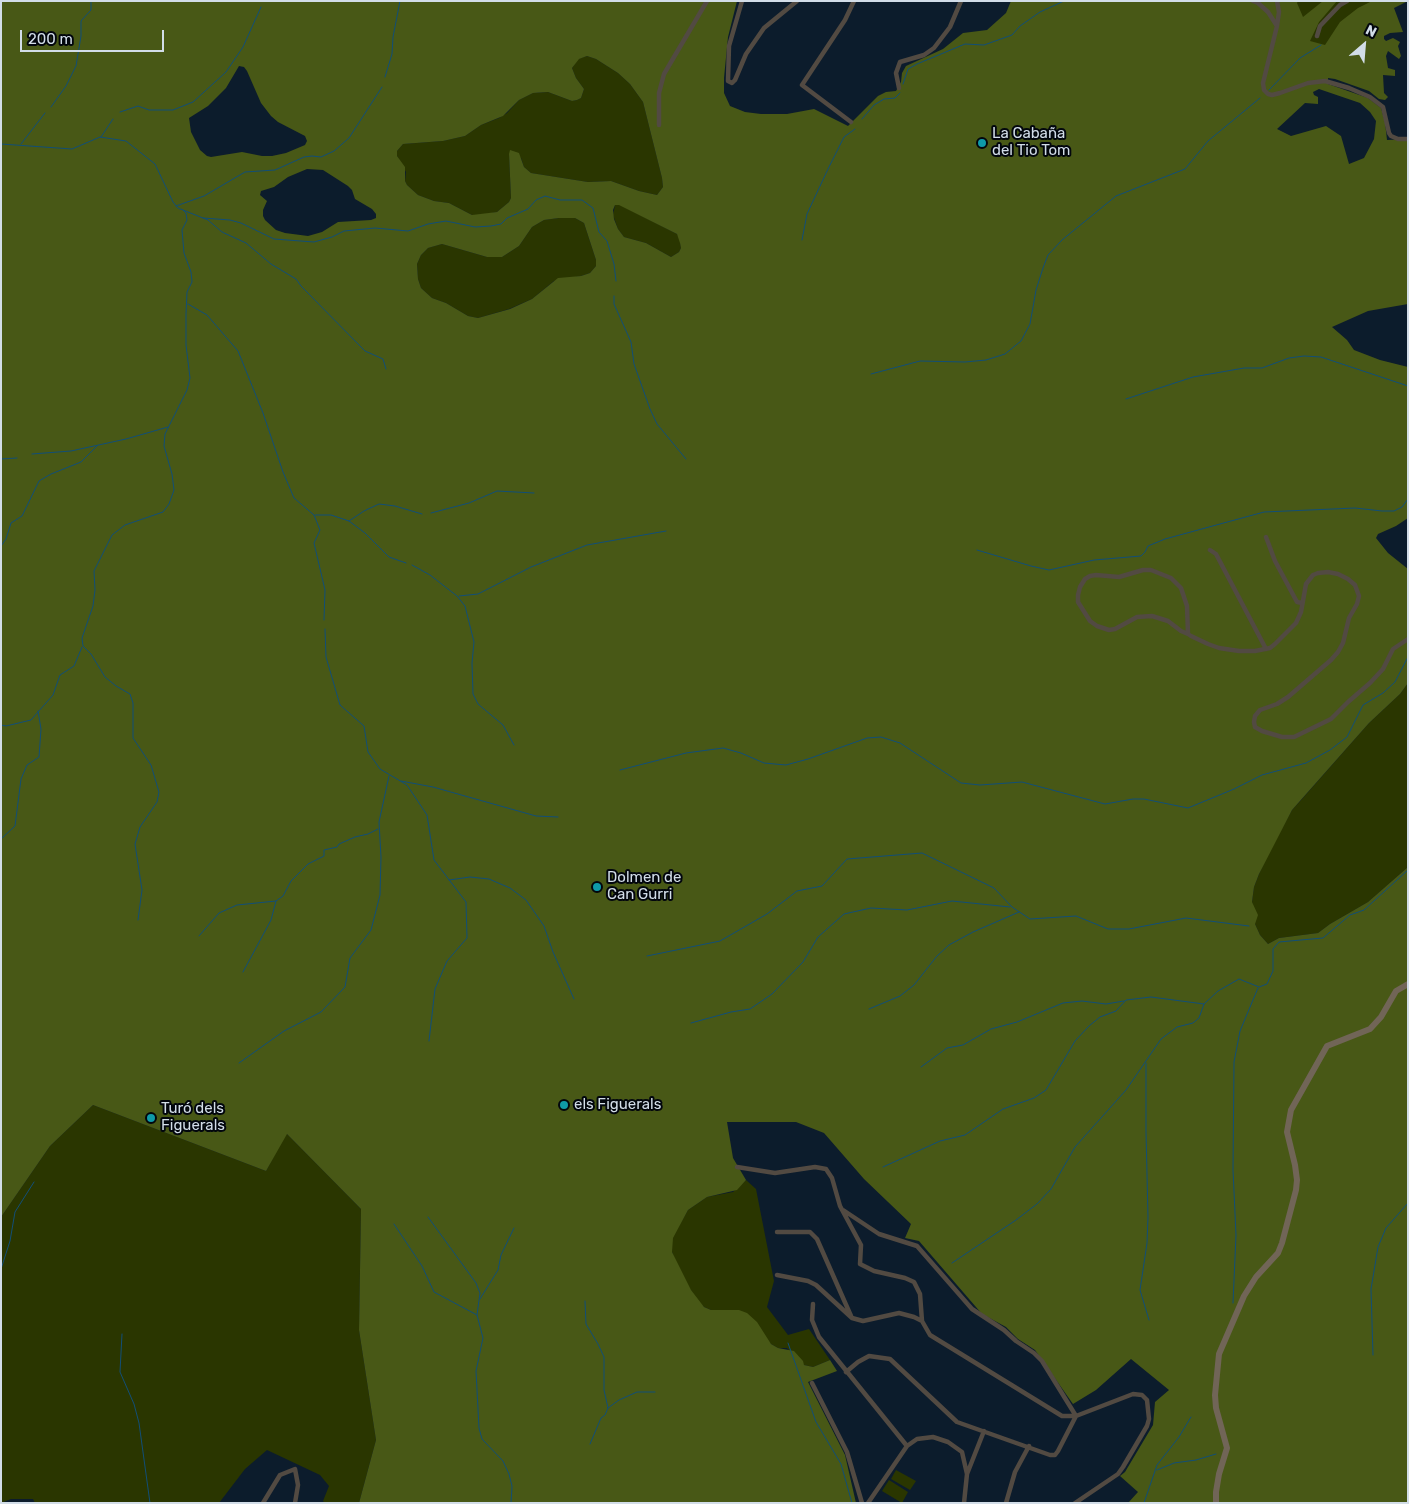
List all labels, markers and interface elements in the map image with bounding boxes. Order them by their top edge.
scale bar [22,20,166,52]
north arrow [1339,20,1389,70]
text: N [1363,21,1379,41]
text: 200 m [28,30,73,48]
place label: La Cabaña del Tio Tom [992,125,1070,160]
marker: La Cabaña del Tio Tom [976,137,988,149]
place label: Dolmen de Can Gurri [607,869,681,904]
marker: Dolmen de Can Gurri [591,881,603,893]
place label: els Figuerals [574,1096,661,1114]
marker: els Figuerals [558,1099,570,1111]
place label: Turó dels Figuerals [161,1100,225,1135]
marker: Turó dels Figuerals [145,1112,157,1124]

